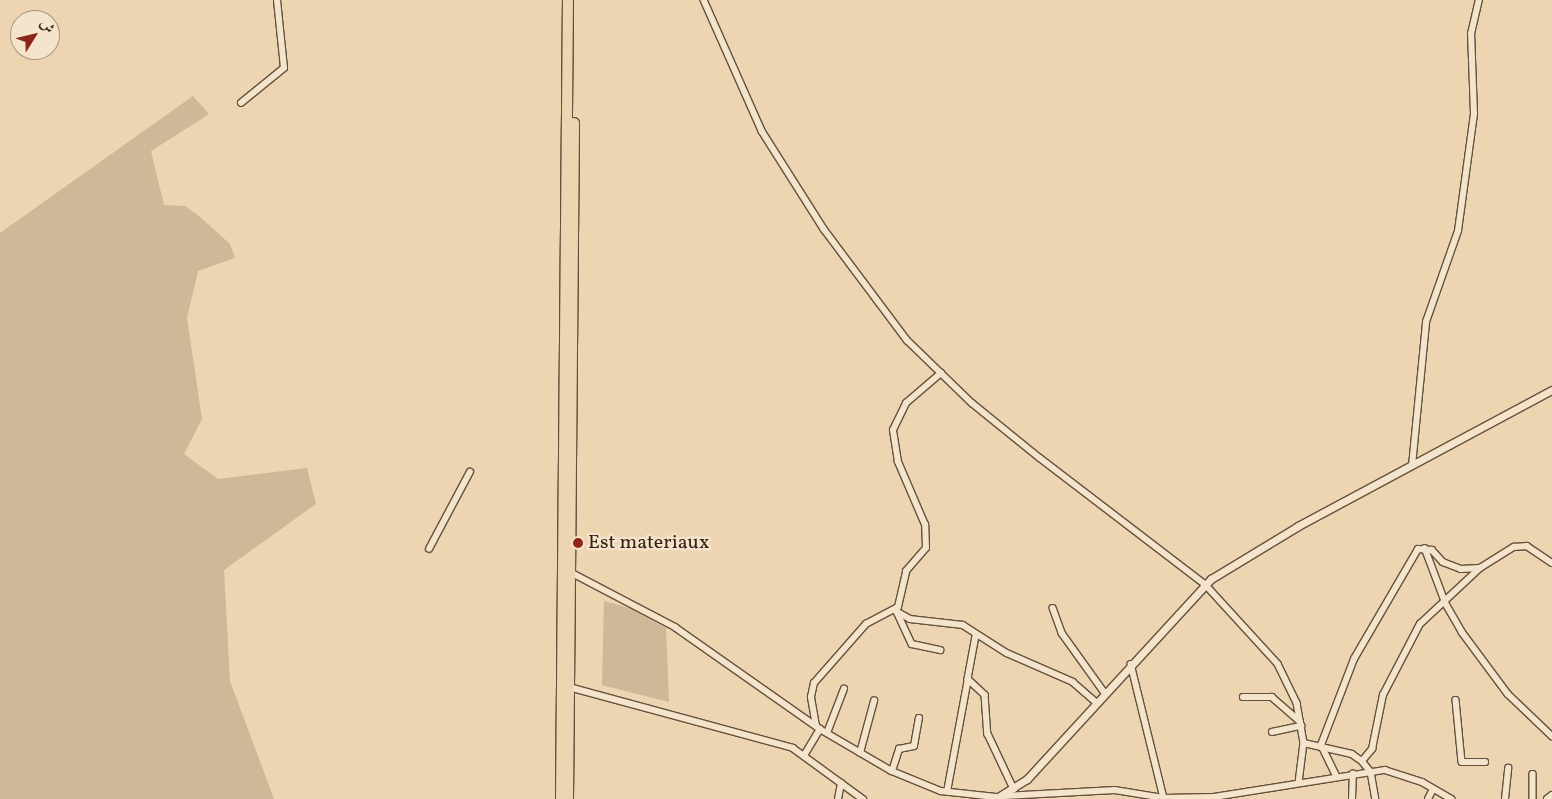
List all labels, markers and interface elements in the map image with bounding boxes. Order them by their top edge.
north arrow [10,10,60,60]
text: ش [35,15,58,38]
place label: Est materiaux [588,531,709,555]
marker: Est materiaux [572,537,584,549]

